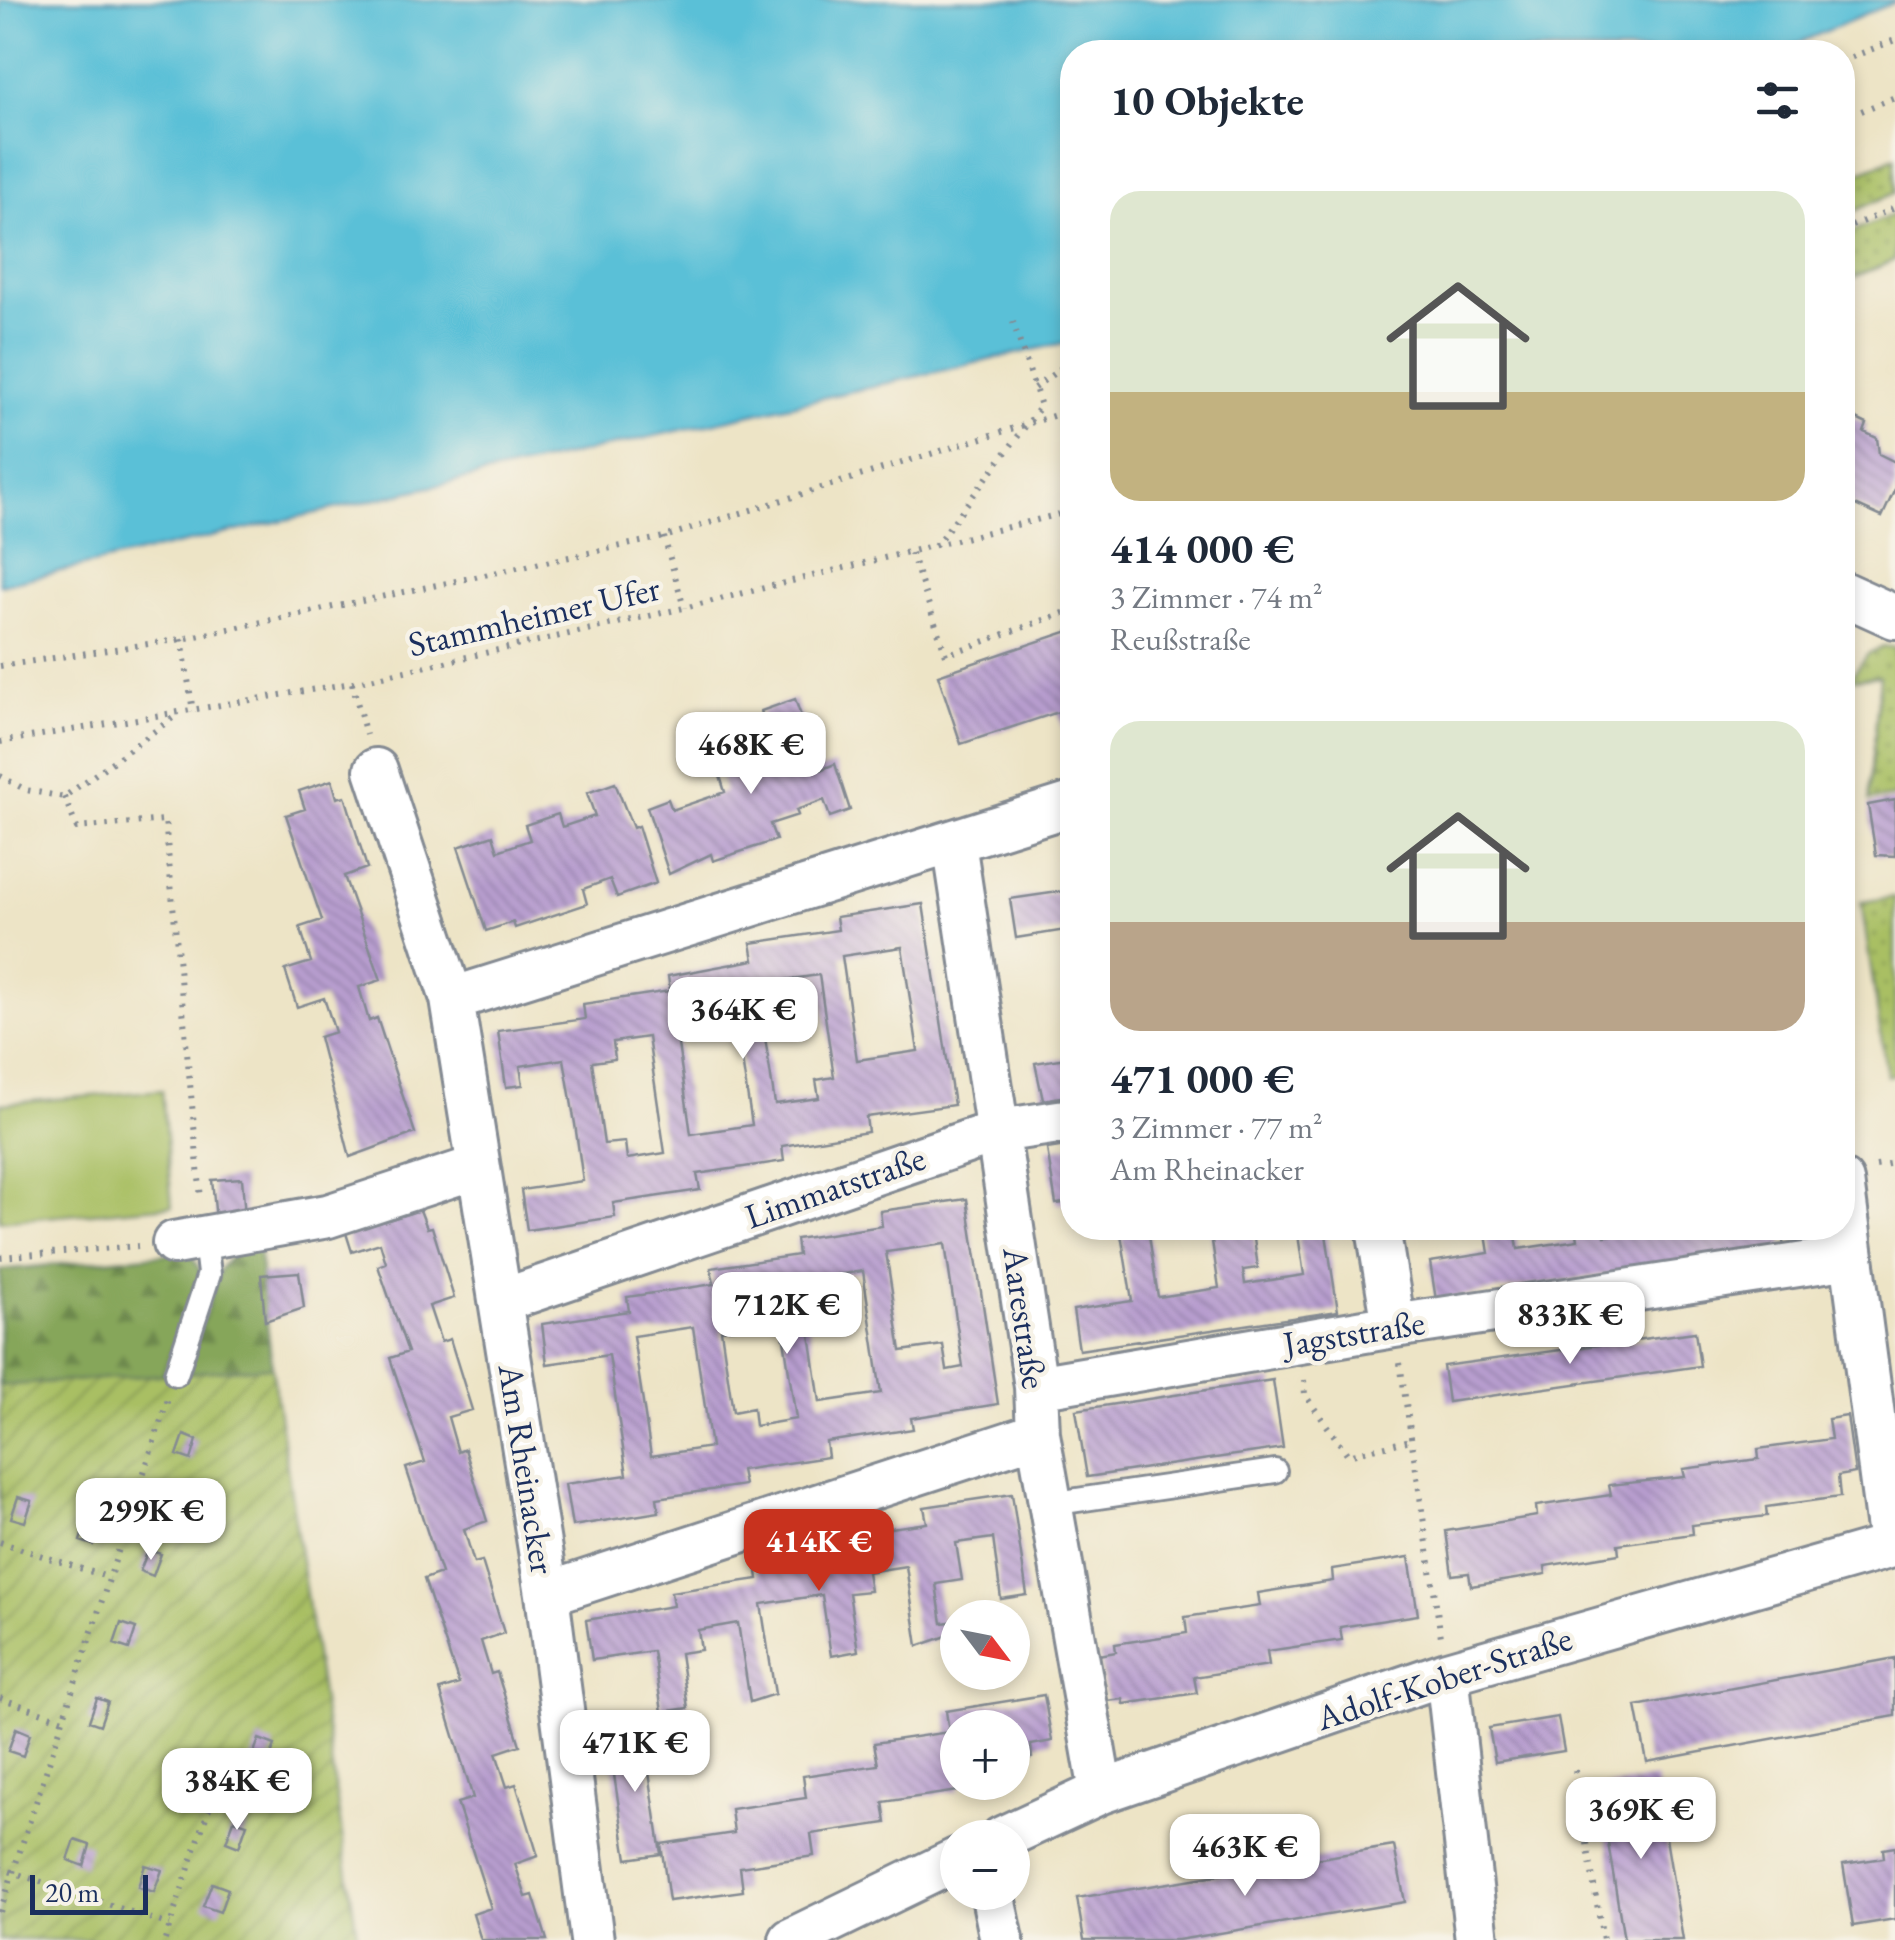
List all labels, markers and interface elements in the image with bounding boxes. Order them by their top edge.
text: 10 Objekte [1110,73,1304,128]
icon: filters [1750,73,1805,128]
icon: home [1368,256,1548,436]
text: 414 000 € [1110,521,1294,576]
street label: Stammheimer Ufer [404,565,664,666]
text: 3 Zimmer · 74 m² [1110,576,1323,618]
text: Reußstraße [1110,618,1251,660]
pin: 468K € [670,712,832,797]
text: 468K € [698,723,804,765]
icon: home [1368,786,1548,966]
pin: 364K € [662,977,824,1062]
text: 364K € [690,988,796,1030]
text: 471 000 € [1110,1051,1294,1106]
text: 3 Zimmer · 77 m² [1110,1106,1323,1148]
street label: Limmatstraße [739,1135,931,1238]
text: Am Rheinacker [1110,1148,1304,1190]
street label: Aarestraße [993,1243,1058,1392]
pin: 712K € [706,1272,868,1357]
pin: 833K € [1489,1282,1651,1367]
text: 712K € [734,1283,840,1325]
text: 833K € [1517,1293,1623,1335]
street label: Jagststraße [1277,1299,1428,1366]
street label: Am Rheinacker [489,1360,566,1577]
pin: 299K € [70,1478,232,1563]
text: 299K € [98,1489,204,1531]
pin: 414K € [738,1509,900,1594]
text: 414K € [766,1520,872,1562]
north arrow [940,1600,1030,1690]
map controls [940,1600,1030,1910]
street label: Adolf-Kober-Straße [1309,1615,1577,1740]
pin: 471K € [554,1710,716,1795]
button: + [940,1710,1030,1800]
text: 471K € [582,1721,688,1763]
pin: 384K € [156,1748,318,1833]
text: 384K € [184,1759,290,1801]
pin: 369K € [1560,1777,1722,1862]
text: 369K € [1588,1788,1694,1830]
pin: 463K € [1164,1814,1326,1899]
button: − [940,1820,1030,1910]
text: 463K € [1192,1825,1298,1867]
scale bar [30,1870,148,1914]
text: 20 m [45,1874,99,1910]

